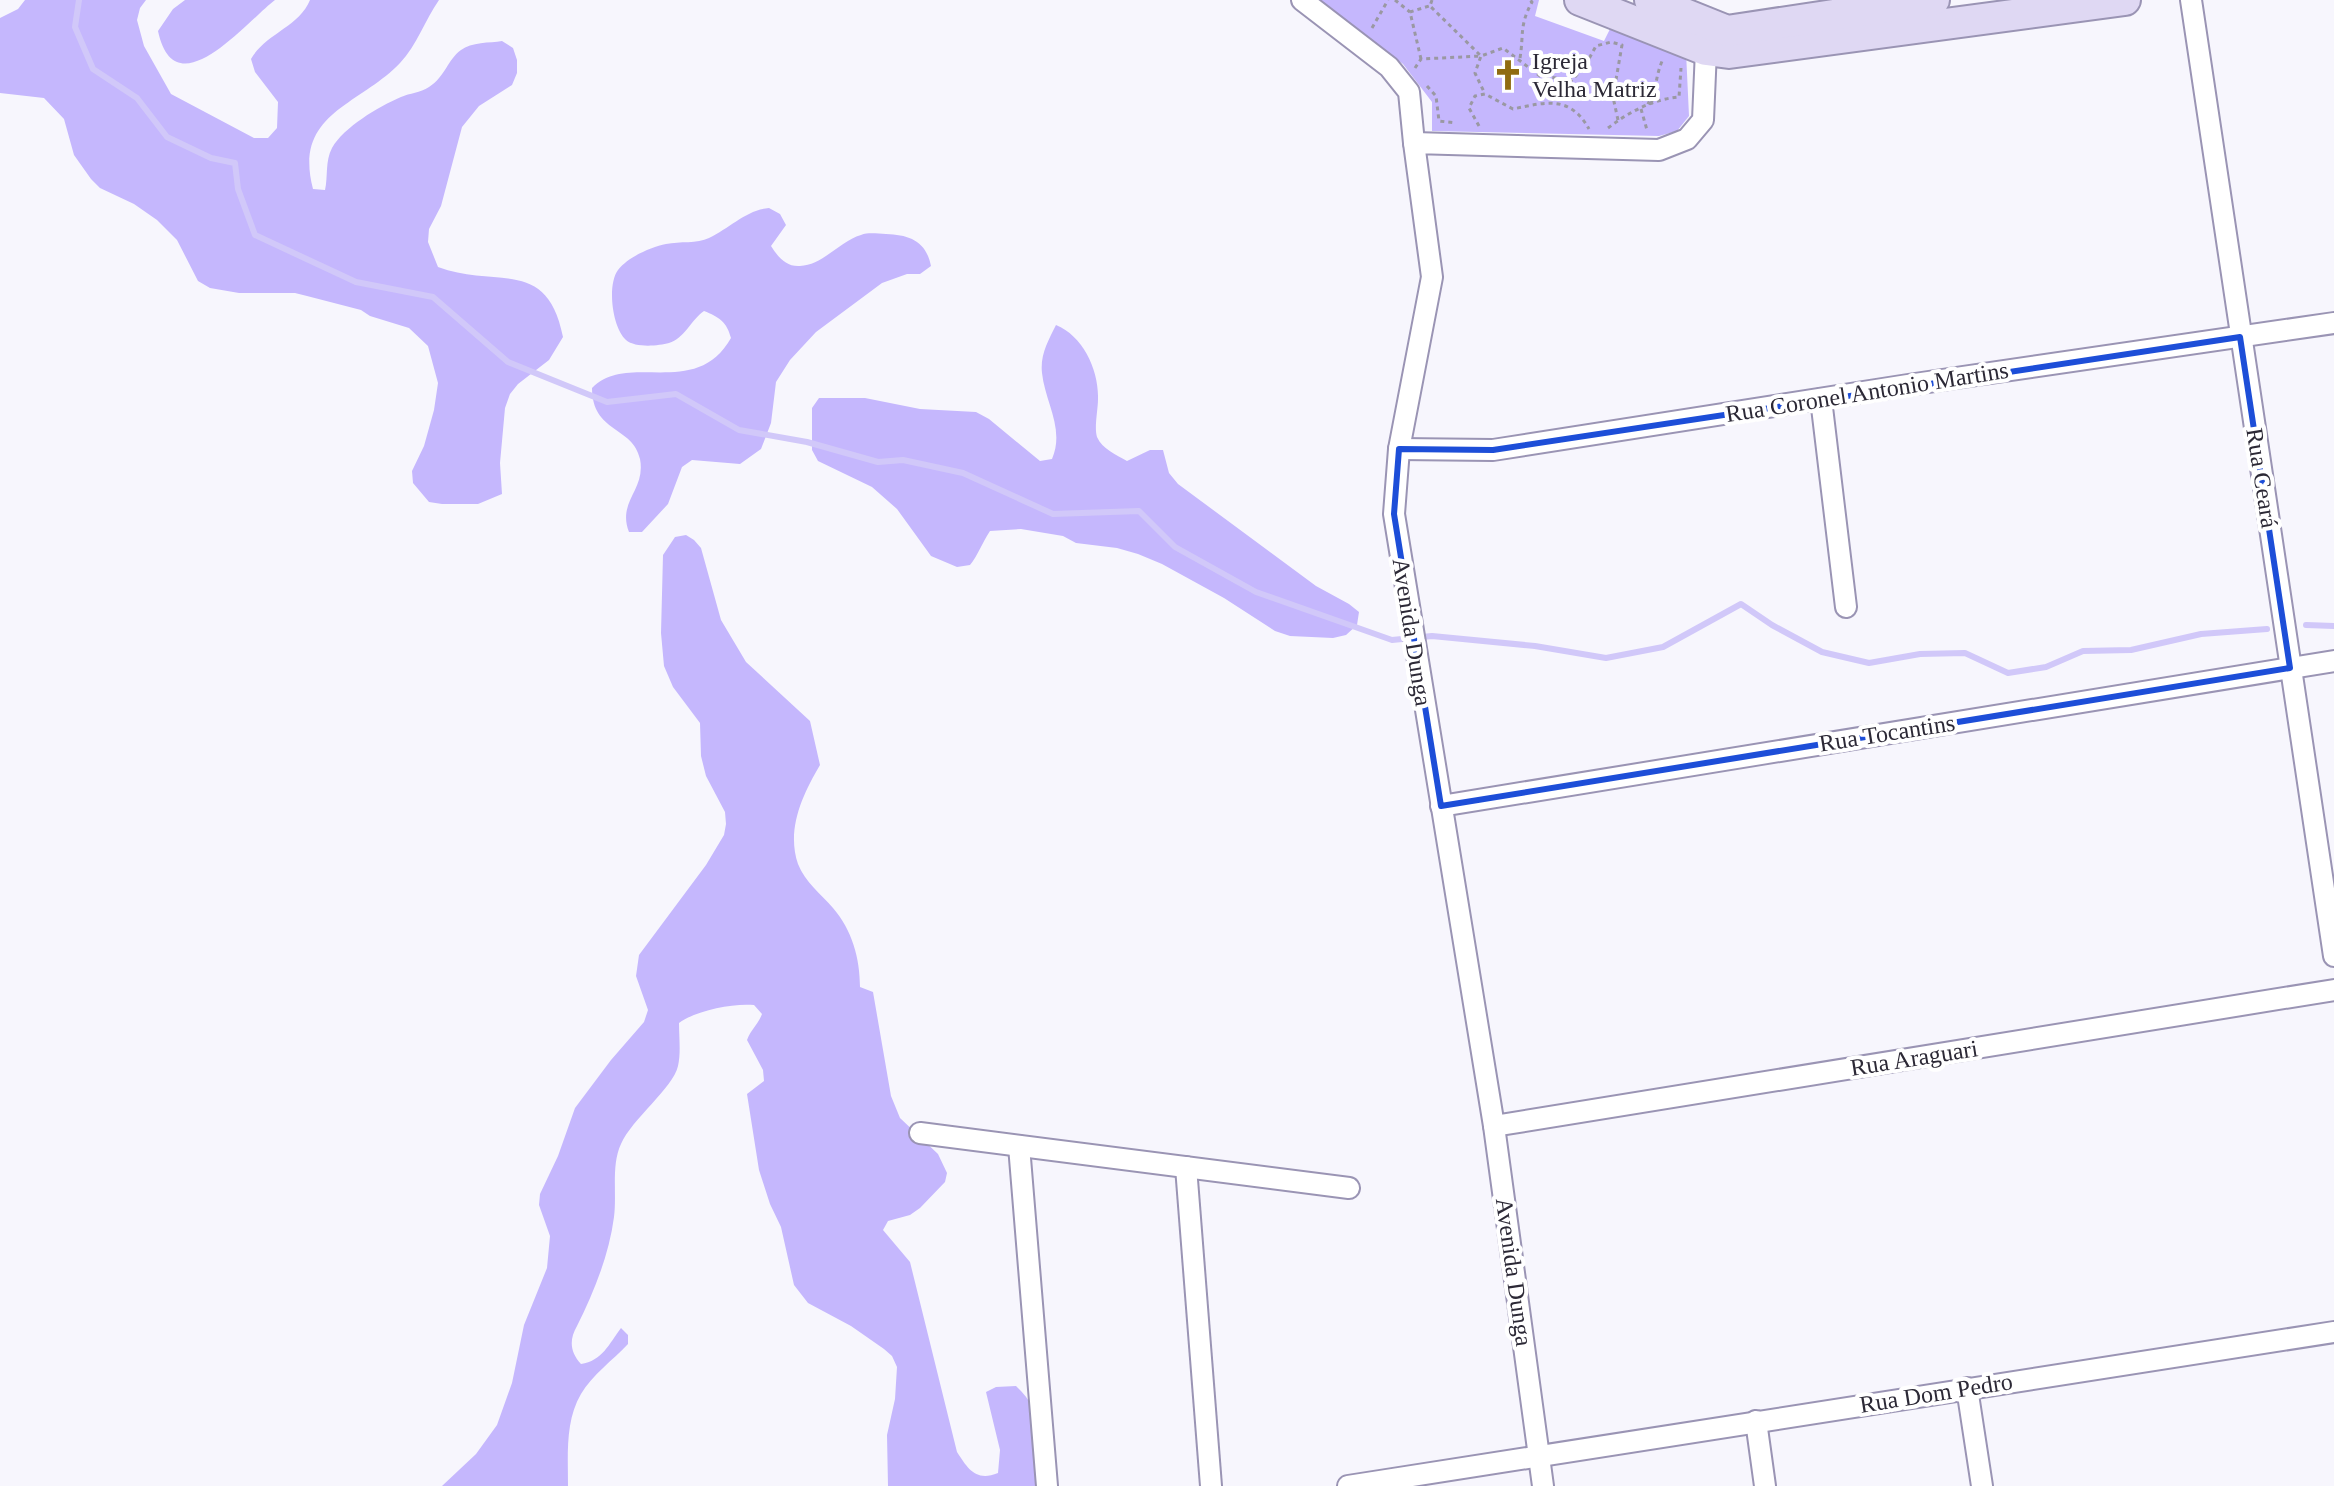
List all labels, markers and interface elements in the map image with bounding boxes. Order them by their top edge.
place label: Igreja Velha Matriz [1532,48,1657,102]
church icon: Igreja Velha Matriz [1491,58,1525,92]
street label: Rua Coronel Antonio Martins [1724,357,2010,427]
street label: Rua Ceará [2241,426,2283,530]
street label: Avenida Dunga [1387,556,1437,708]
street label: Rua Tocantins [1817,709,1957,757]
street label: Rua Araguari [1848,1035,1980,1081]
street label: Avenida Dunga [1491,1196,1537,1348]
street label: Rua Dom Pedro [1858,1368,2014,1418]

